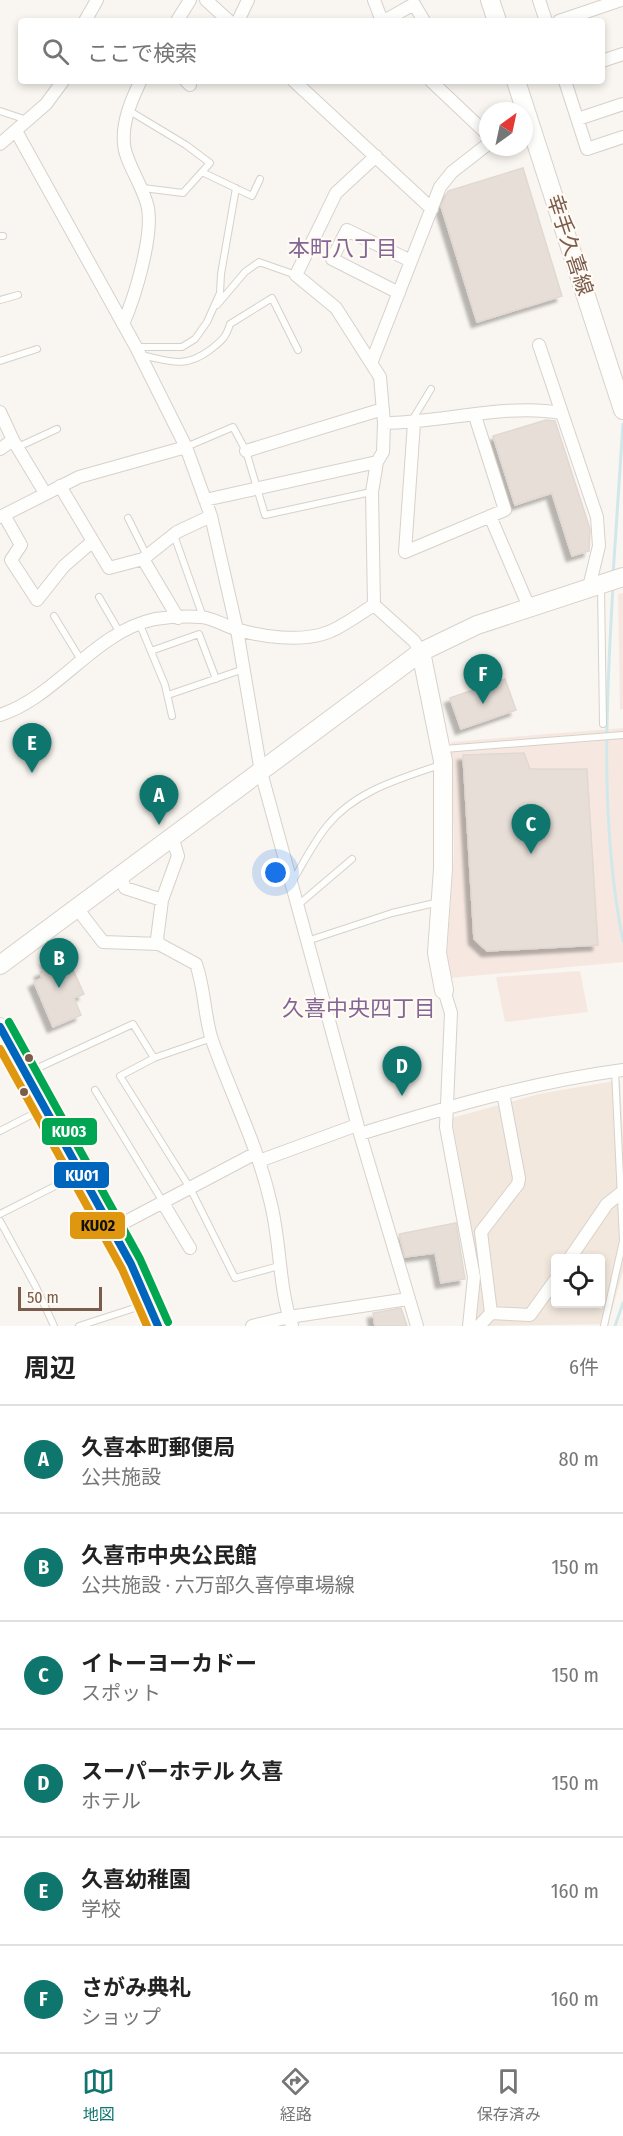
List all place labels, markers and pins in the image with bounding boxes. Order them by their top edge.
pin: F [464,654,502,704]
pin: E [12,724,51,773]
pin: A [140,776,178,825]
pin: C [512,804,550,854]
pin: B [40,938,78,988]
pin: D [382,1046,422,1096]
unlabelled marker [23,1052,35,1064]
unlabelled marker [18,1086,30,1098]

